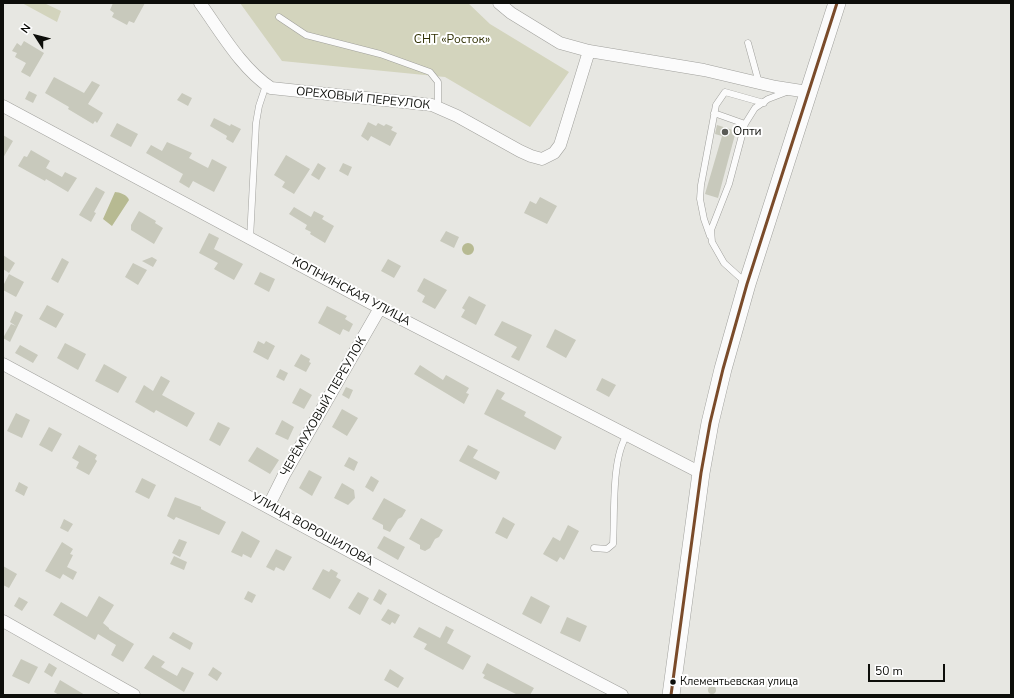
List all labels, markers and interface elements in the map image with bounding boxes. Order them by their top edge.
north arrow [16,16,56,56]
text: N [17,21,34,36]
park label: СНТ «Росток» [414,33,490,47]
street label: ОРЕХОВЫЙ ПЕРЕУЛОК [295,85,431,113]
place label: Опти [733,125,762,139]
marker: Опти [720,127,730,137]
street label: КОПНИНСКАЯ УЛИЦА [289,255,413,329]
street label: ЧЕРЁМУХОВЫЙ ПЕРЕУЛОК [278,335,370,479]
street label: УЛИЦА ВОРОШИЛОВА [249,490,375,570]
scale bar [870,656,947,682]
text: 50 m [875,663,903,679]
place label: Клементьевская улица [680,675,798,689]
marker: Клементьевская улица [668,677,678,687]

